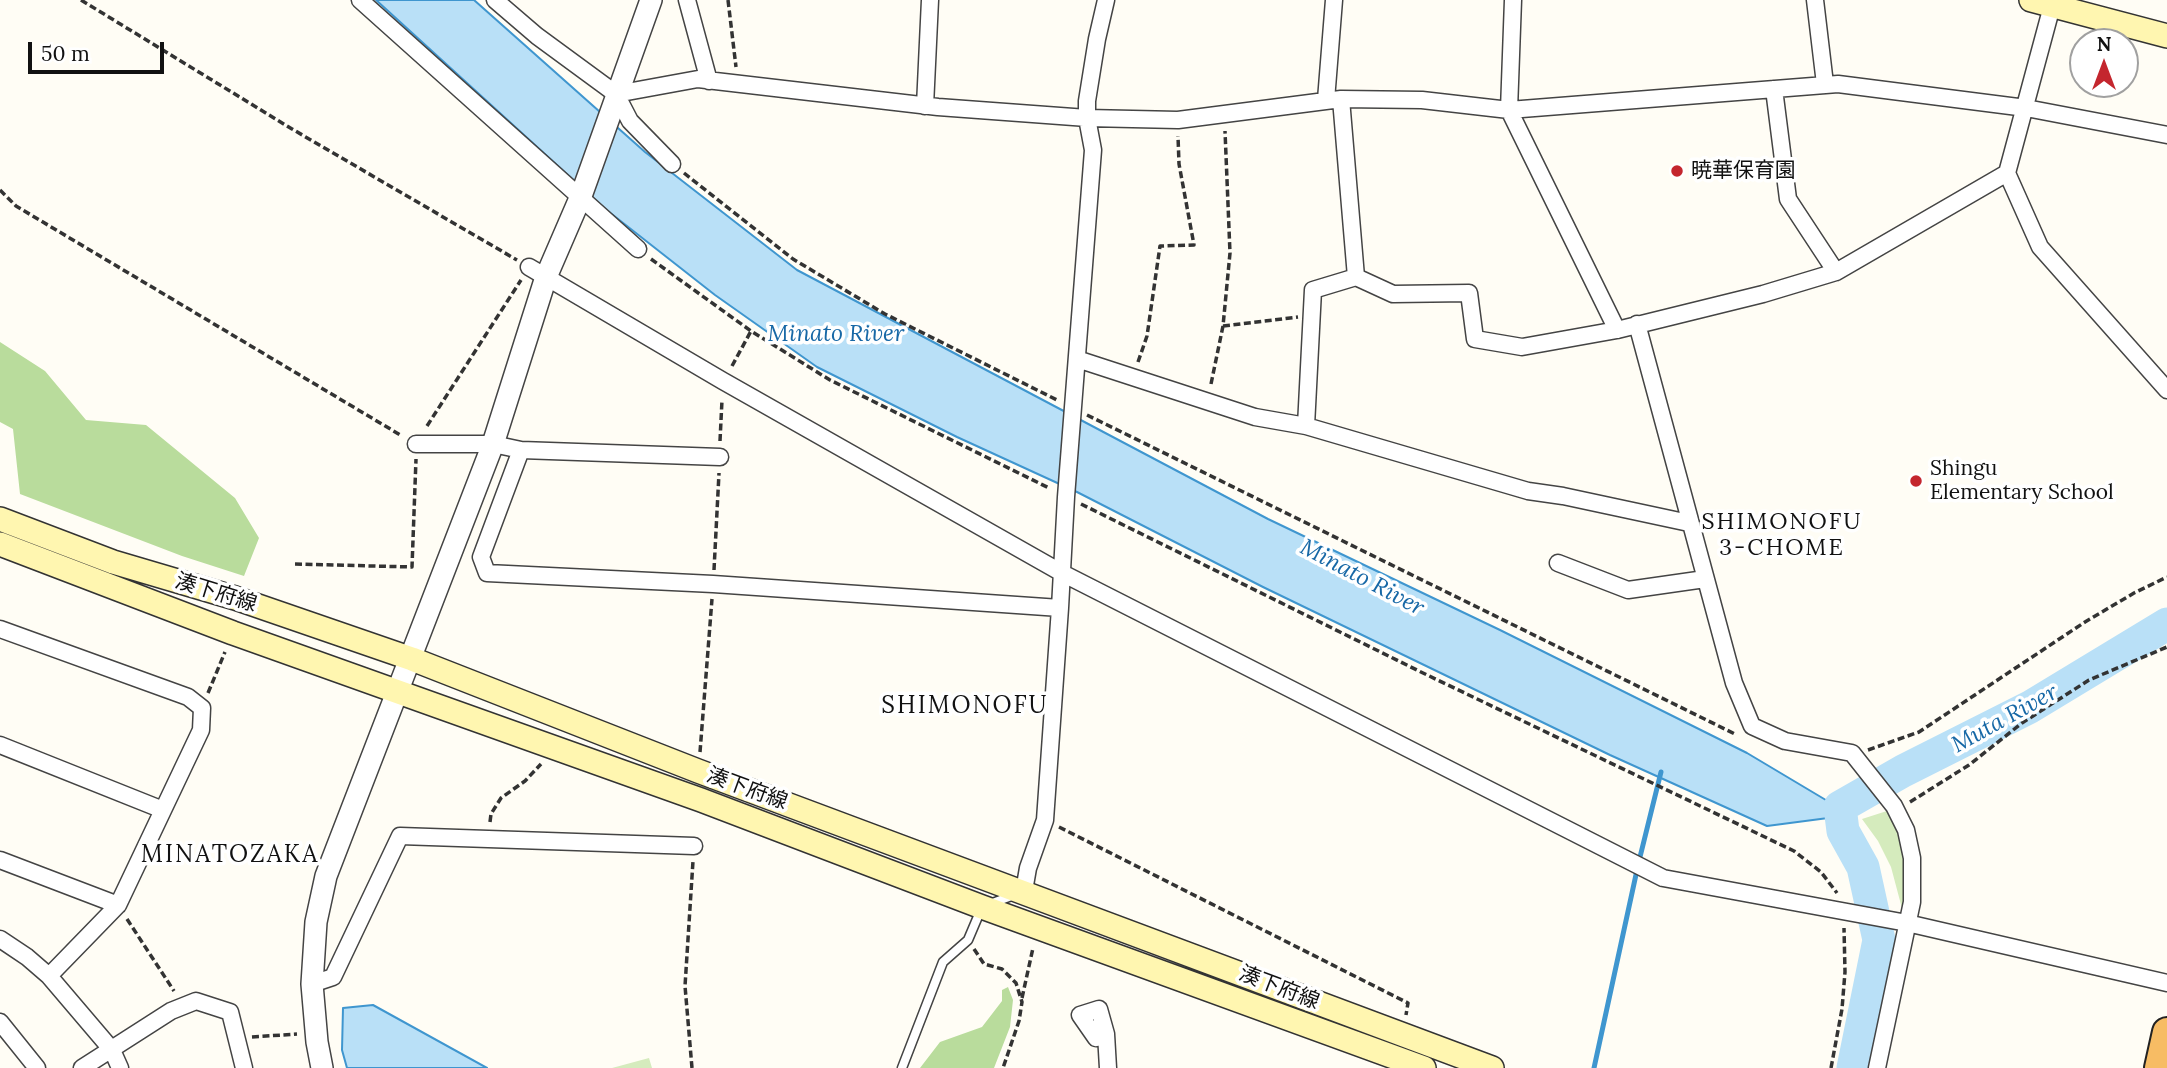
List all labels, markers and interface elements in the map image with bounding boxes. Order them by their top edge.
scale bar [32,28,168,72]
north arrow [2069,28,2139,98]
text: N [2097,32,2111,56]
text: 50 m [41,40,90,67]
place label: 暁華保育園 [1691,158,1796,184]
marker: 暁華保育園 [1669,163,1685,179]
water label: Minato River [768,320,904,348]
place label: Shingu Elementary School [1930,456,2114,506]
marker: Shingu Elementary School [1908,473,1924,489]
district label: SHIMONOFU 3-CHOME [1703,508,1861,562]
water label: Minato River [1295,534,1429,622]
street label: 湊下府線 [172,569,260,617]
water label: Muta River [1947,679,2063,759]
district label: SHIMONOFU [882,692,1048,720]
street label: 湊下府線 [703,763,791,815]
district label: MINATOZAKA [142,841,318,869]
street label: 湊下府線 [1235,961,1323,1015]

